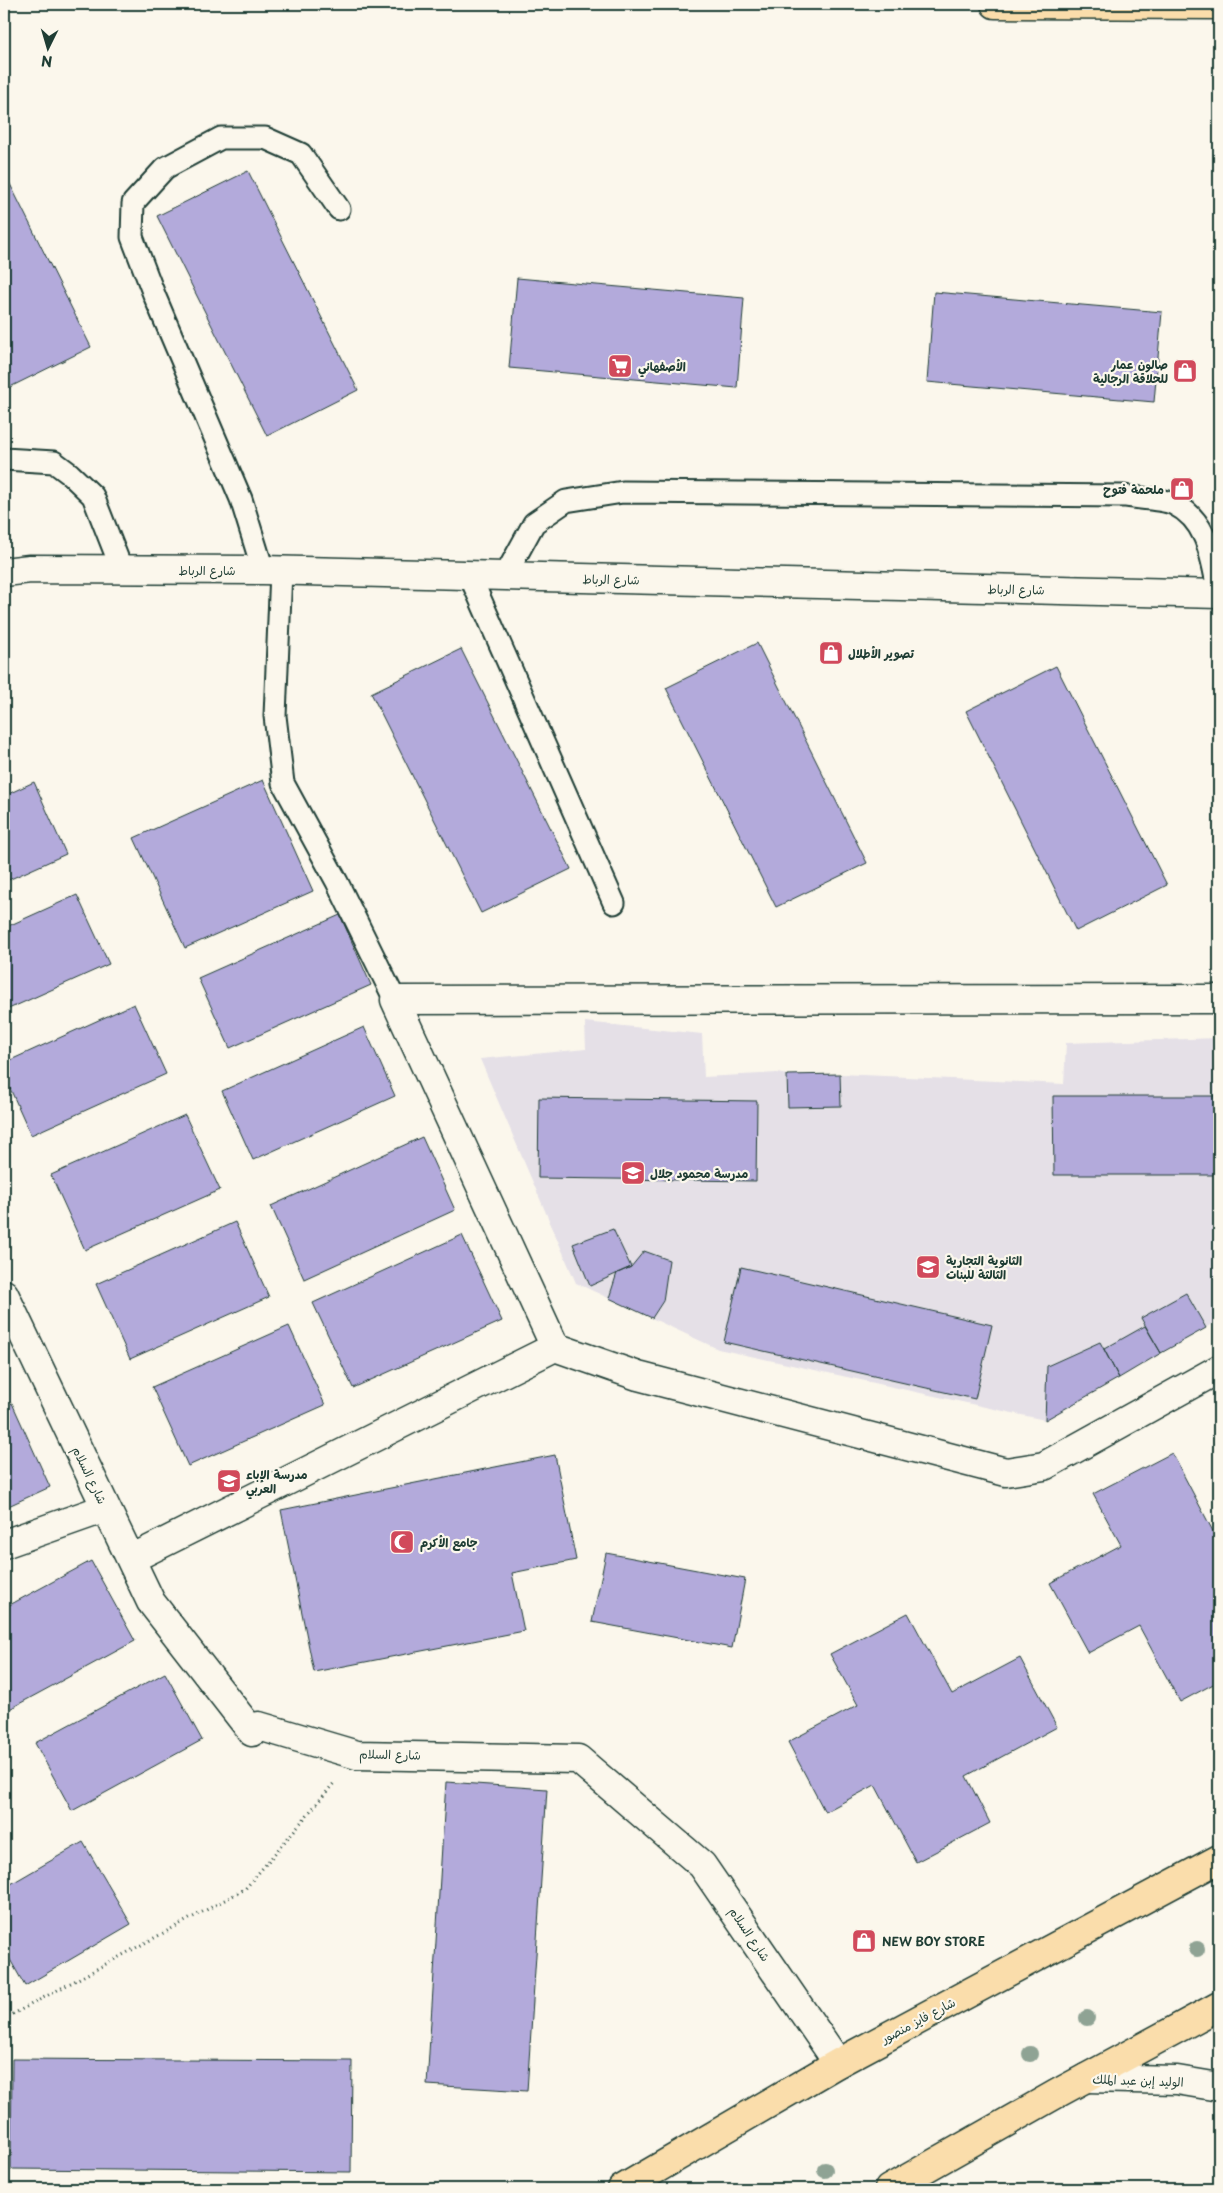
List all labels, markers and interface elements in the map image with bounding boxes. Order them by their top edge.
north arrow [22,22,72,72]
text: N [40,51,53,72]
supermarket icon: الأصفهاني [607,353,633,379]
place label: صالون عمار للحلاقة الرجالية [1093,355,1168,387]
place label: الأصفهاني [638,357,686,378]
shop icon: صالون عمار للحلاقة الرجالية [1172,358,1198,384]
shop icon: ملحمة فتوح [1169,476,1195,502]
place label: ملحمة فتوح [1103,480,1164,498]
street label: شارع الرباط [178,561,236,580]
street label: شارع الرباط [582,570,640,589]
street label: شارع الرباط [987,580,1045,599]
shop icon: تصوير الأطلال [818,640,844,666]
place label: تصوير الأطلال [848,644,914,662]
school or university icon: مدرسة محمود جلال [620,1160,646,1186]
place label: مدرسة محمود جلال [650,1164,748,1182]
place label: الثانوية التجارية الثالثة للبنات [946,1251,1022,1283]
school or university icon: الثانوية التجارية الثالثة للبنات [915,1254,941,1280]
street label: شارع السلام [67,1443,112,1507]
place label: مدرسة الإباء العربي [246,1465,308,1500]
school or university icon: مدرسة الإباء العربي [216,1468,242,1494]
mosque icon: جامع الأكرم [389,1529,415,1555]
place label: جامع الأكرم [420,1533,478,1552]
street label: شارع السلام [359,1744,421,1765]
street label: شارع السلام [724,1903,775,1965]
shop icon: NEW BOY STORE [851,1928,877,1954]
place label: NEW BOY STORE [882,1932,986,1950]
street label: شارع فايز منصور [877,1993,959,2048]
street label: الوليد إبن عبد الملك [1092,2069,1184,2091]

